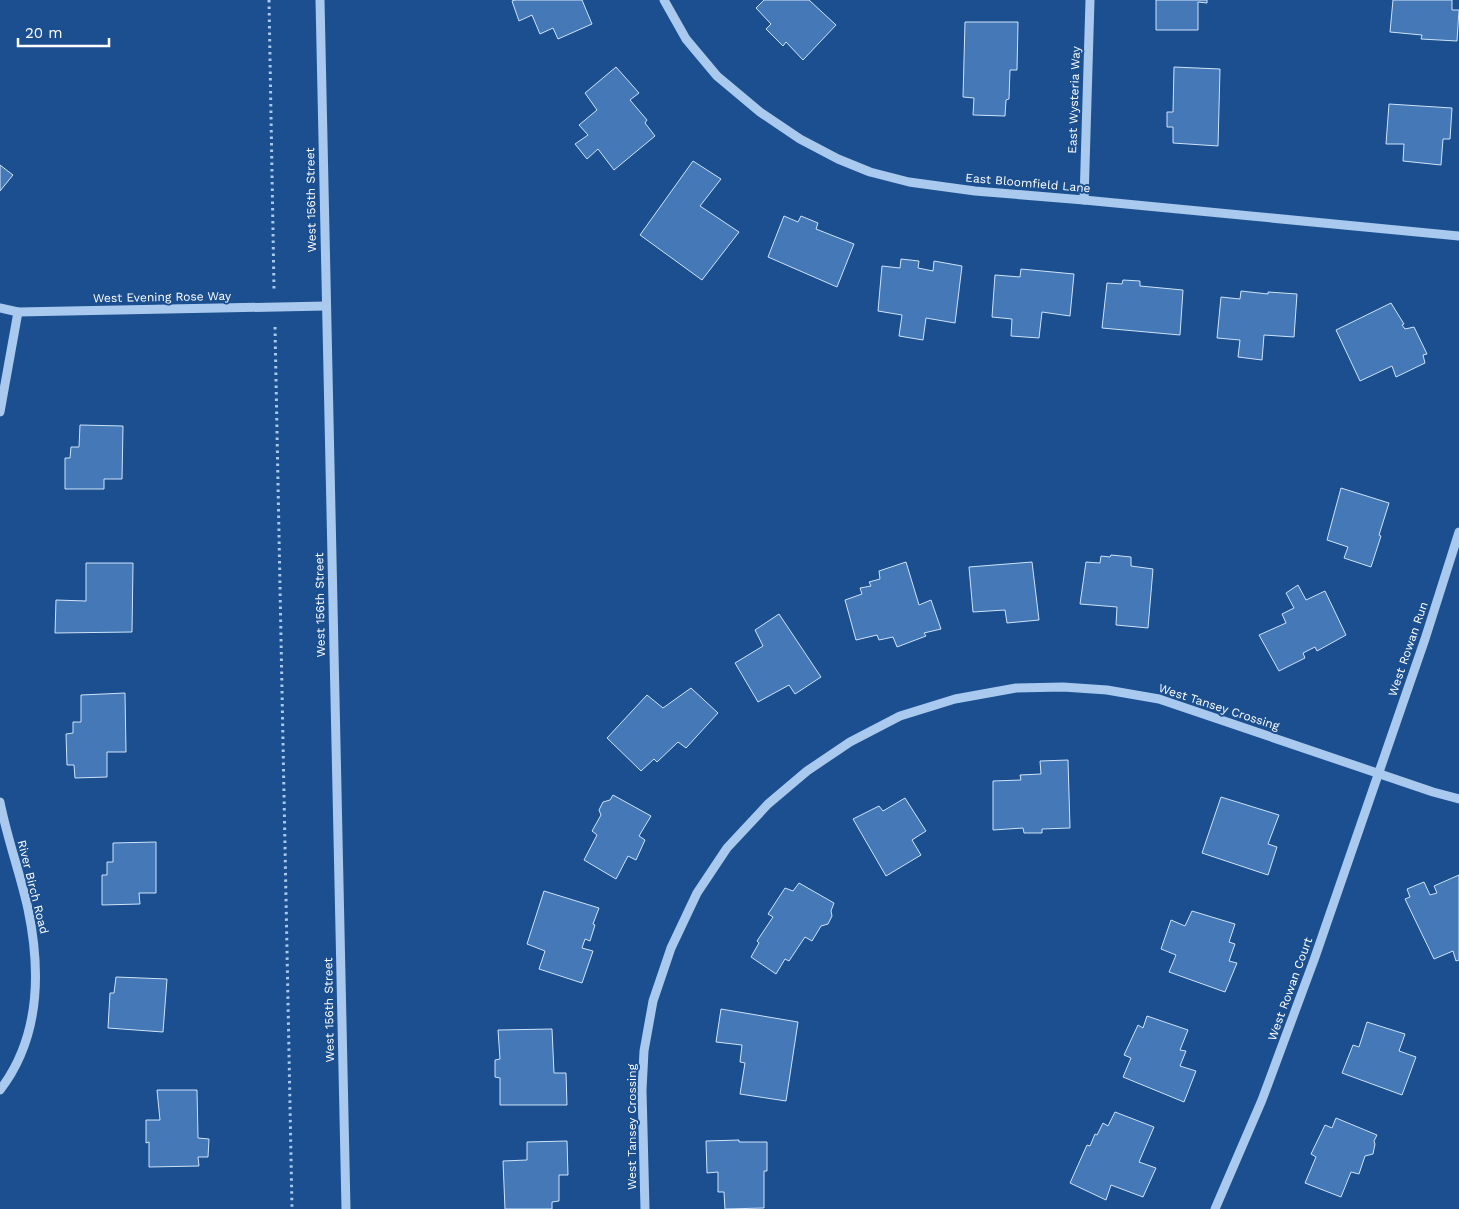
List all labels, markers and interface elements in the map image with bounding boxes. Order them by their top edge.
scale bar [18,15,109,47]
text: 20 m [25,24,63,42]
street label: East Wysteria Way [1065,45,1083,154]
street label: West 156th Street [303,147,319,253]
street label: East Bloomfield Lane [965,171,1091,195]
street label: West Evening Rose Way [93,289,232,305]
street label: West 156th Street [312,552,328,658]
street label: West Rowan Run [1385,600,1431,698]
street label: West Tansey Crossing [1157,681,1282,733]
street label: River Birch Road [15,839,51,935]
street label: West Rowan Court [1265,935,1315,1043]
street label: West 156th Street [321,957,337,1063]
street label: West Tansey Crossing [625,1063,639,1190]

